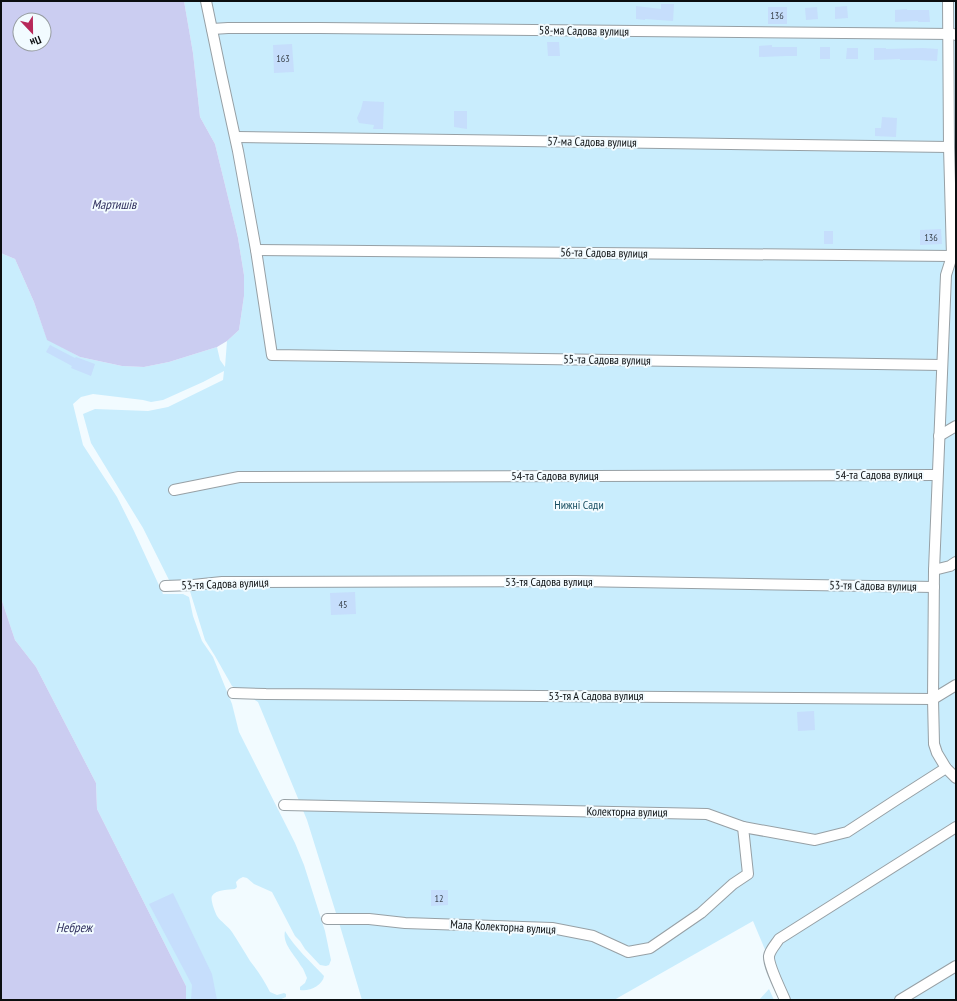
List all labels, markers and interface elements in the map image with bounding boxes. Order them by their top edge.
house number: 136 [770,9,784,22]
north arrow [12,12,52,52]
street label: 58-ма Садова вулиця [539,22,630,39]
text: Пн [28,33,43,50]
house number: 163 [276,52,290,65]
street label: 57-ма Садова вулиця [547,133,637,150]
water label: Мартишів [92,196,137,213]
house number: 136 [924,231,938,244]
street label: 56-та Садова вулиця [560,244,648,261]
street label: 55-та Садова вулиця [563,351,651,368]
street label: 54-та Садова вулиця [835,467,923,482]
street label: 54-та Садова вулиця [511,468,599,483]
park label: Нижні Сади [554,497,604,512]
street label: 53-тя Садова вулиця [181,574,269,593]
street label: 53-тя Садова вулиця [505,574,593,589]
street label: 53-тя Садова вулиця [829,577,917,594]
house number: 45 [339,598,348,611]
street label: 53-тя А Садова вулиця [549,688,644,703]
street label: Колекторна вулиця [586,803,668,820]
house number: 12 [435,892,444,905]
street label: Мала Колекторна вулиця [450,916,557,937]
water label: Небреж [56,919,94,936]

